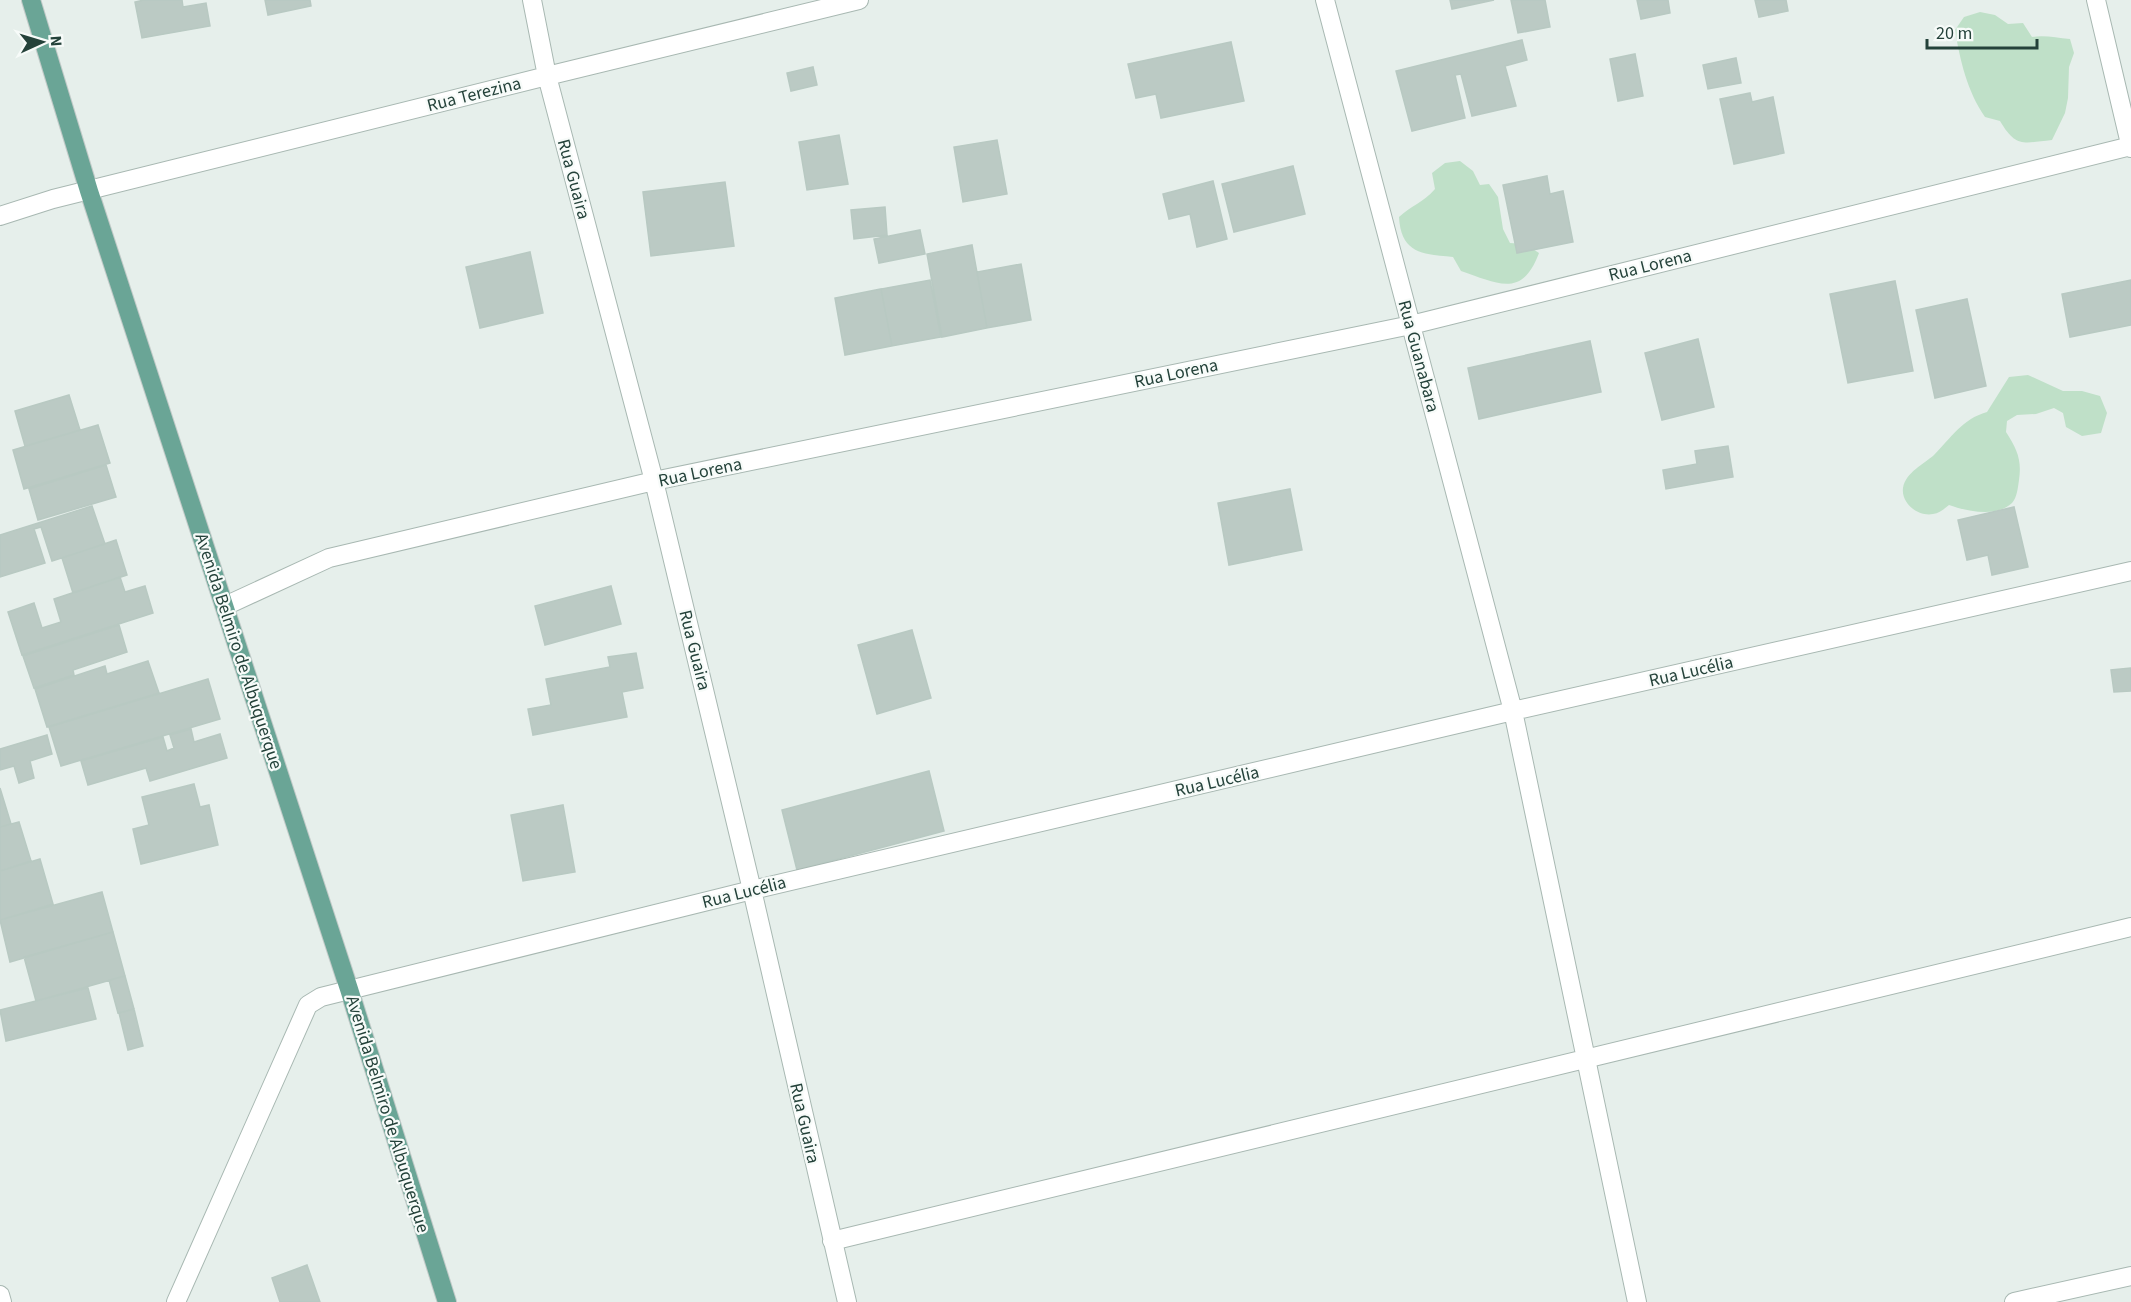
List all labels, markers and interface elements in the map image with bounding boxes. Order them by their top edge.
north arrow [12,12,72,72]
scale bar [1927,12,2036,50]
text: 20 m [1936,21,1972,46]
text: N [45,35,67,47]
street label: Rua Terezina [424,71,524,118]
street label: Rua Guaira [551,136,596,222]
street label: Rua Lorena [1606,243,1694,288]
street label: Rua Guanabara [1392,297,1446,415]
street label: Rua Lorena [1132,352,1220,395]
street label: Rua Lorena [656,451,744,494]
street label: Avenida Belmiro de Albuquerque [188,530,289,772]
street label: Rua Guaira [672,607,717,693]
street label: Rua Lucélia [1646,650,1736,693]
street label: Rua Lucélia [1172,760,1262,803]
street label: Rua Lucélia [699,870,789,915]
street label: Avenida Belmiro de Albuquerque [339,992,436,1236]
street label: Rua Guaira [783,1080,826,1166]

